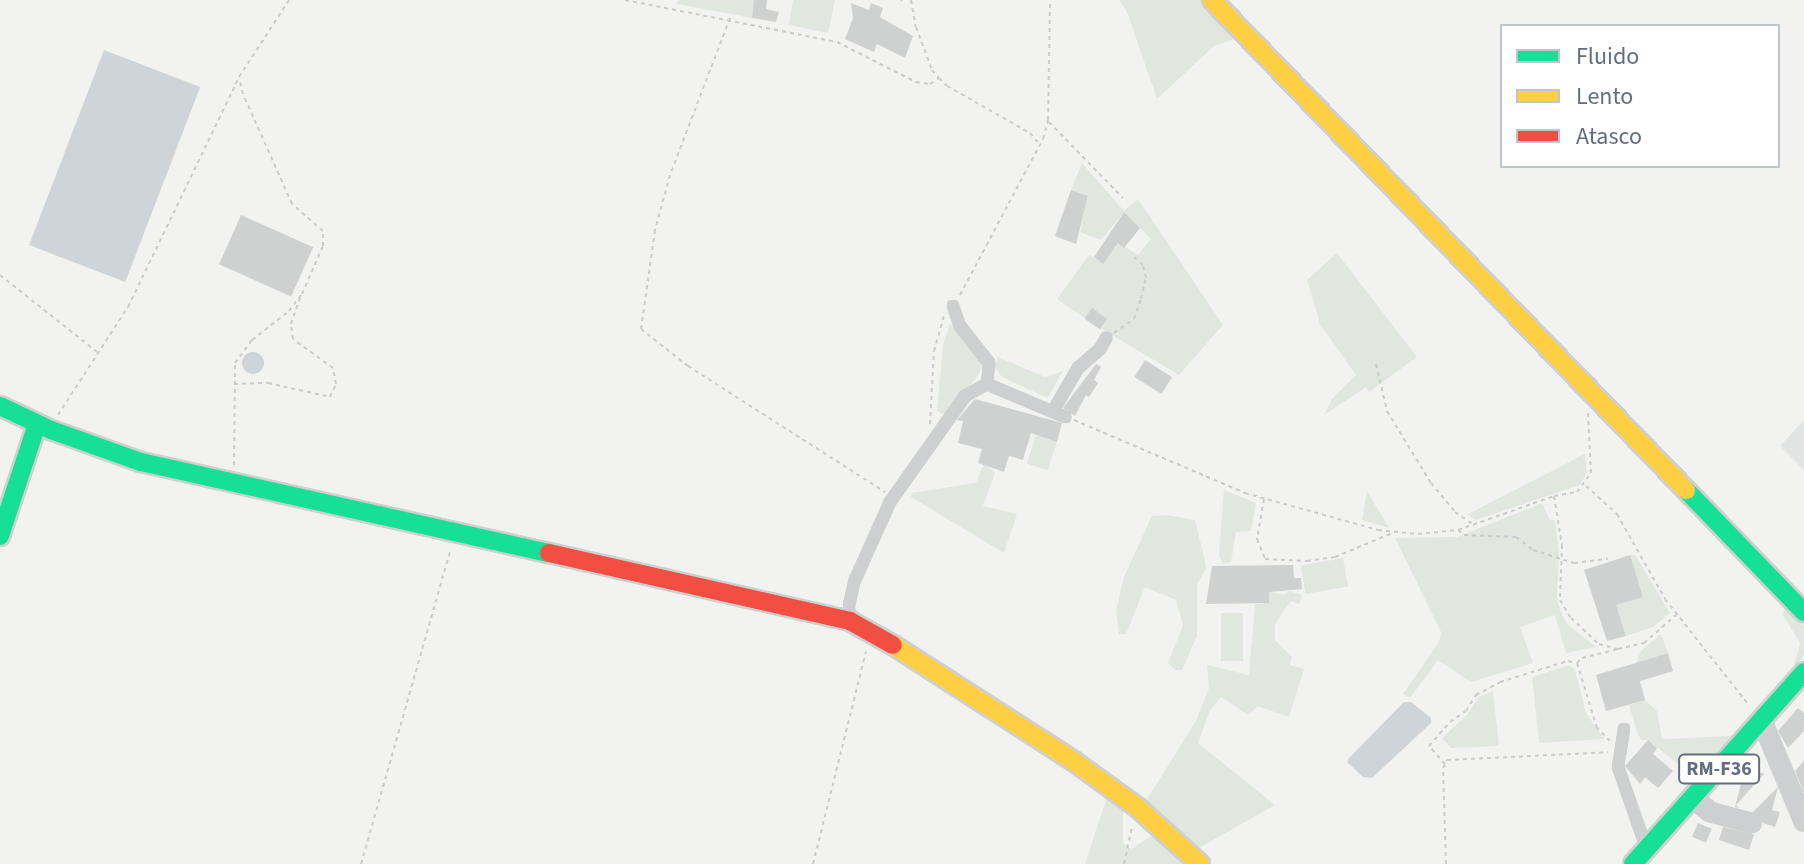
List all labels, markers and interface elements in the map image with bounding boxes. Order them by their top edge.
legend [1500,24,1780,168]
text: Fluido [1576,39,1639,74]
text: Lento [1576,79,1633,114]
text: Atasco [1576,119,1642,154]
road number: RM-F36 [1677,753,1761,785]

